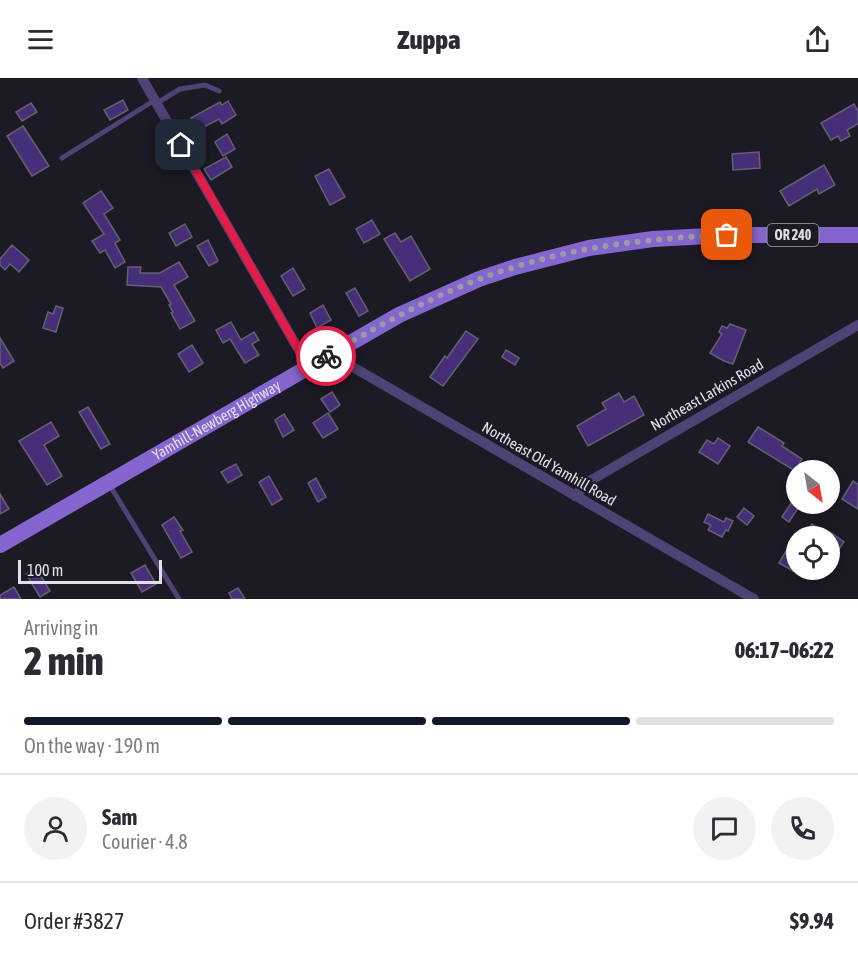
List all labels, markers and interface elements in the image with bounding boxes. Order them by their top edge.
icon: menu [24,23,57,56]
icon: share [801,23,834,56]
text: Zuppa [397,24,461,55]
pin [155,119,206,170]
icon: home [164,128,197,161]
pin [701,209,752,260]
icon: bag [710,218,743,251]
road number: OR 240 [768,224,818,246]
courier [296,326,356,386]
icon: bike [310,340,343,373]
street label: Northeast Larkins Road [647,355,766,434]
street label: Yamhill-Newberg Highway [149,376,283,463]
street label: Northeast Old Yamhill Road [479,418,619,509]
north arrow [786,460,840,514]
map controls [786,460,840,580]
button: locate [786,526,840,580]
scale bar [18,557,162,585]
text: 100 m [27,561,63,579]
text: Arriving in [24,616,98,639]
text: 06:17–06:22 [735,637,834,663]
text: 2 min [24,639,104,683]
text: On the way · 190 m [24,734,160,757]
button: person [24,797,87,860]
button: chat [693,797,756,860]
button: phone [771,797,834,860]
text: Sam [102,804,137,830]
text: Courier · 4.8 [102,830,188,853]
text: Order #3827 [24,908,124,934]
text: $9.94 [790,908,834,934]

